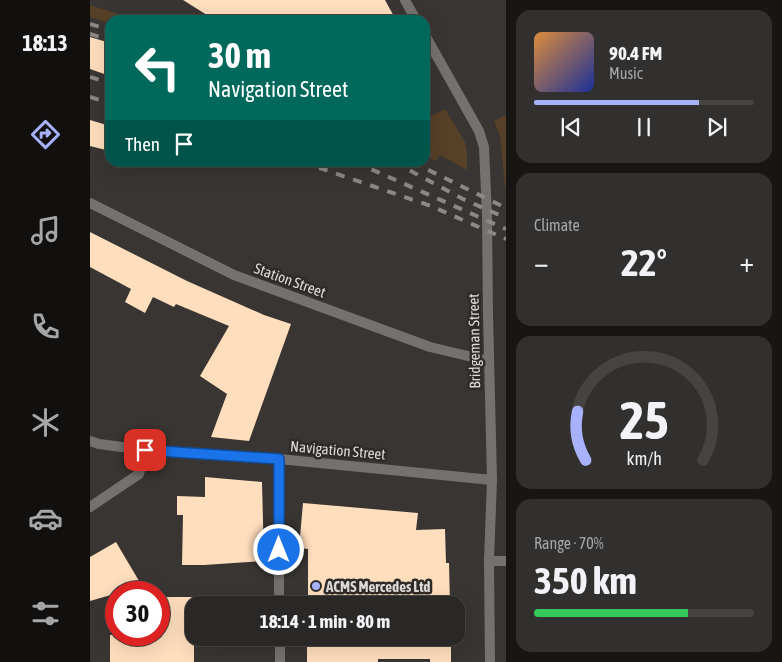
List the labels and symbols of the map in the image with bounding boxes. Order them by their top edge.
street label: Station Street [252,259,328,301]
street label: Bridgeman Street [465,293,483,389]
pin [124,429,166,471]
street label: Navigation Street [290,437,386,463]
position arrow [252,523,304,575]
place label: ACMS Mercedes Ltd [325,578,430,595]
marker: ACMS Mercedes Ltd [310,580,322,592]
speed limit sign: 30 [105,581,170,646]

